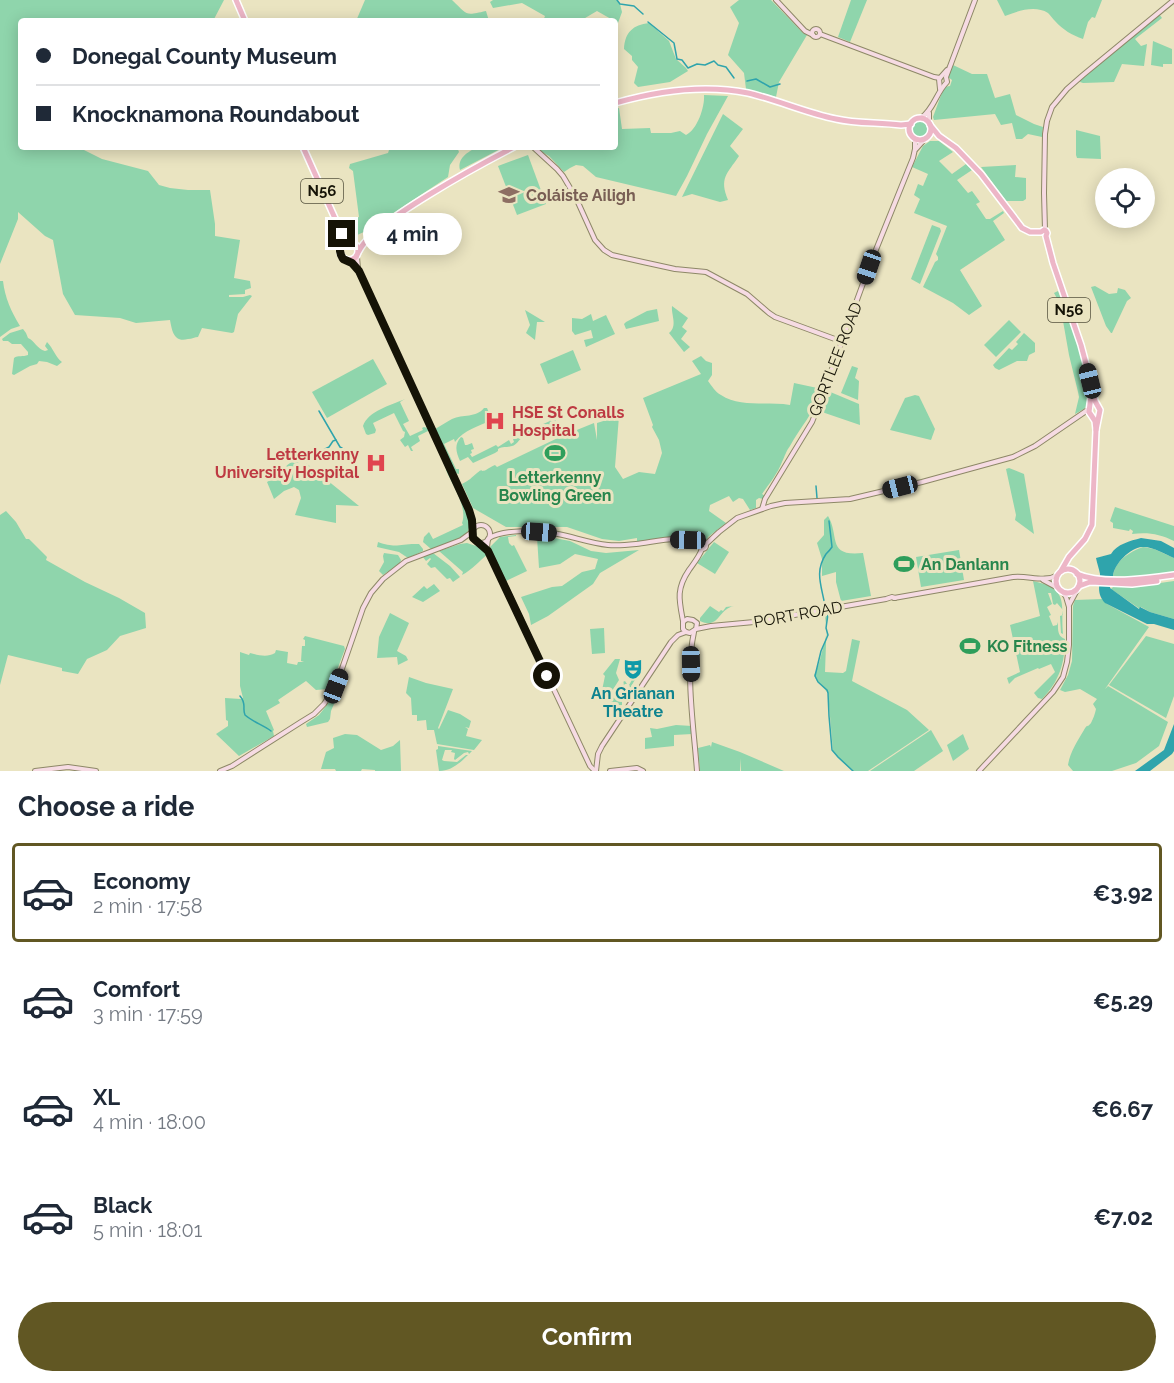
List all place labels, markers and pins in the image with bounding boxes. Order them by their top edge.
school or university icon: Coláiste Ailigh [497,183,521,207]
place label: Coláiste Ailigh [526,186,636,205]
place label: HSE St Conalls Hospital [512,403,624,440]
hospital icon: HSE St Conalls Hospital [483,409,507,433]
sports icon: Letterkenny Bowling Green [543,441,567,465]
place label: Letterkenny University Hospital [215,445,360,482]
hospital icon: Letterkenny University Hospital [364,451,388,475]
place label: Letterkenny Bowling Green [498,468,612,505]
sports icon: An Danlann [892,552,916,576]
place label: An Danlann [921,555,1009,574]
sports icon: KO Fitness [958,634,982,658]
place label: KO Fitness [987,637,1068,656]
theatre icon: An Grianan Theatre [621,657,645,681]
place label: An Grianan Theatre [591,684,675,721]

